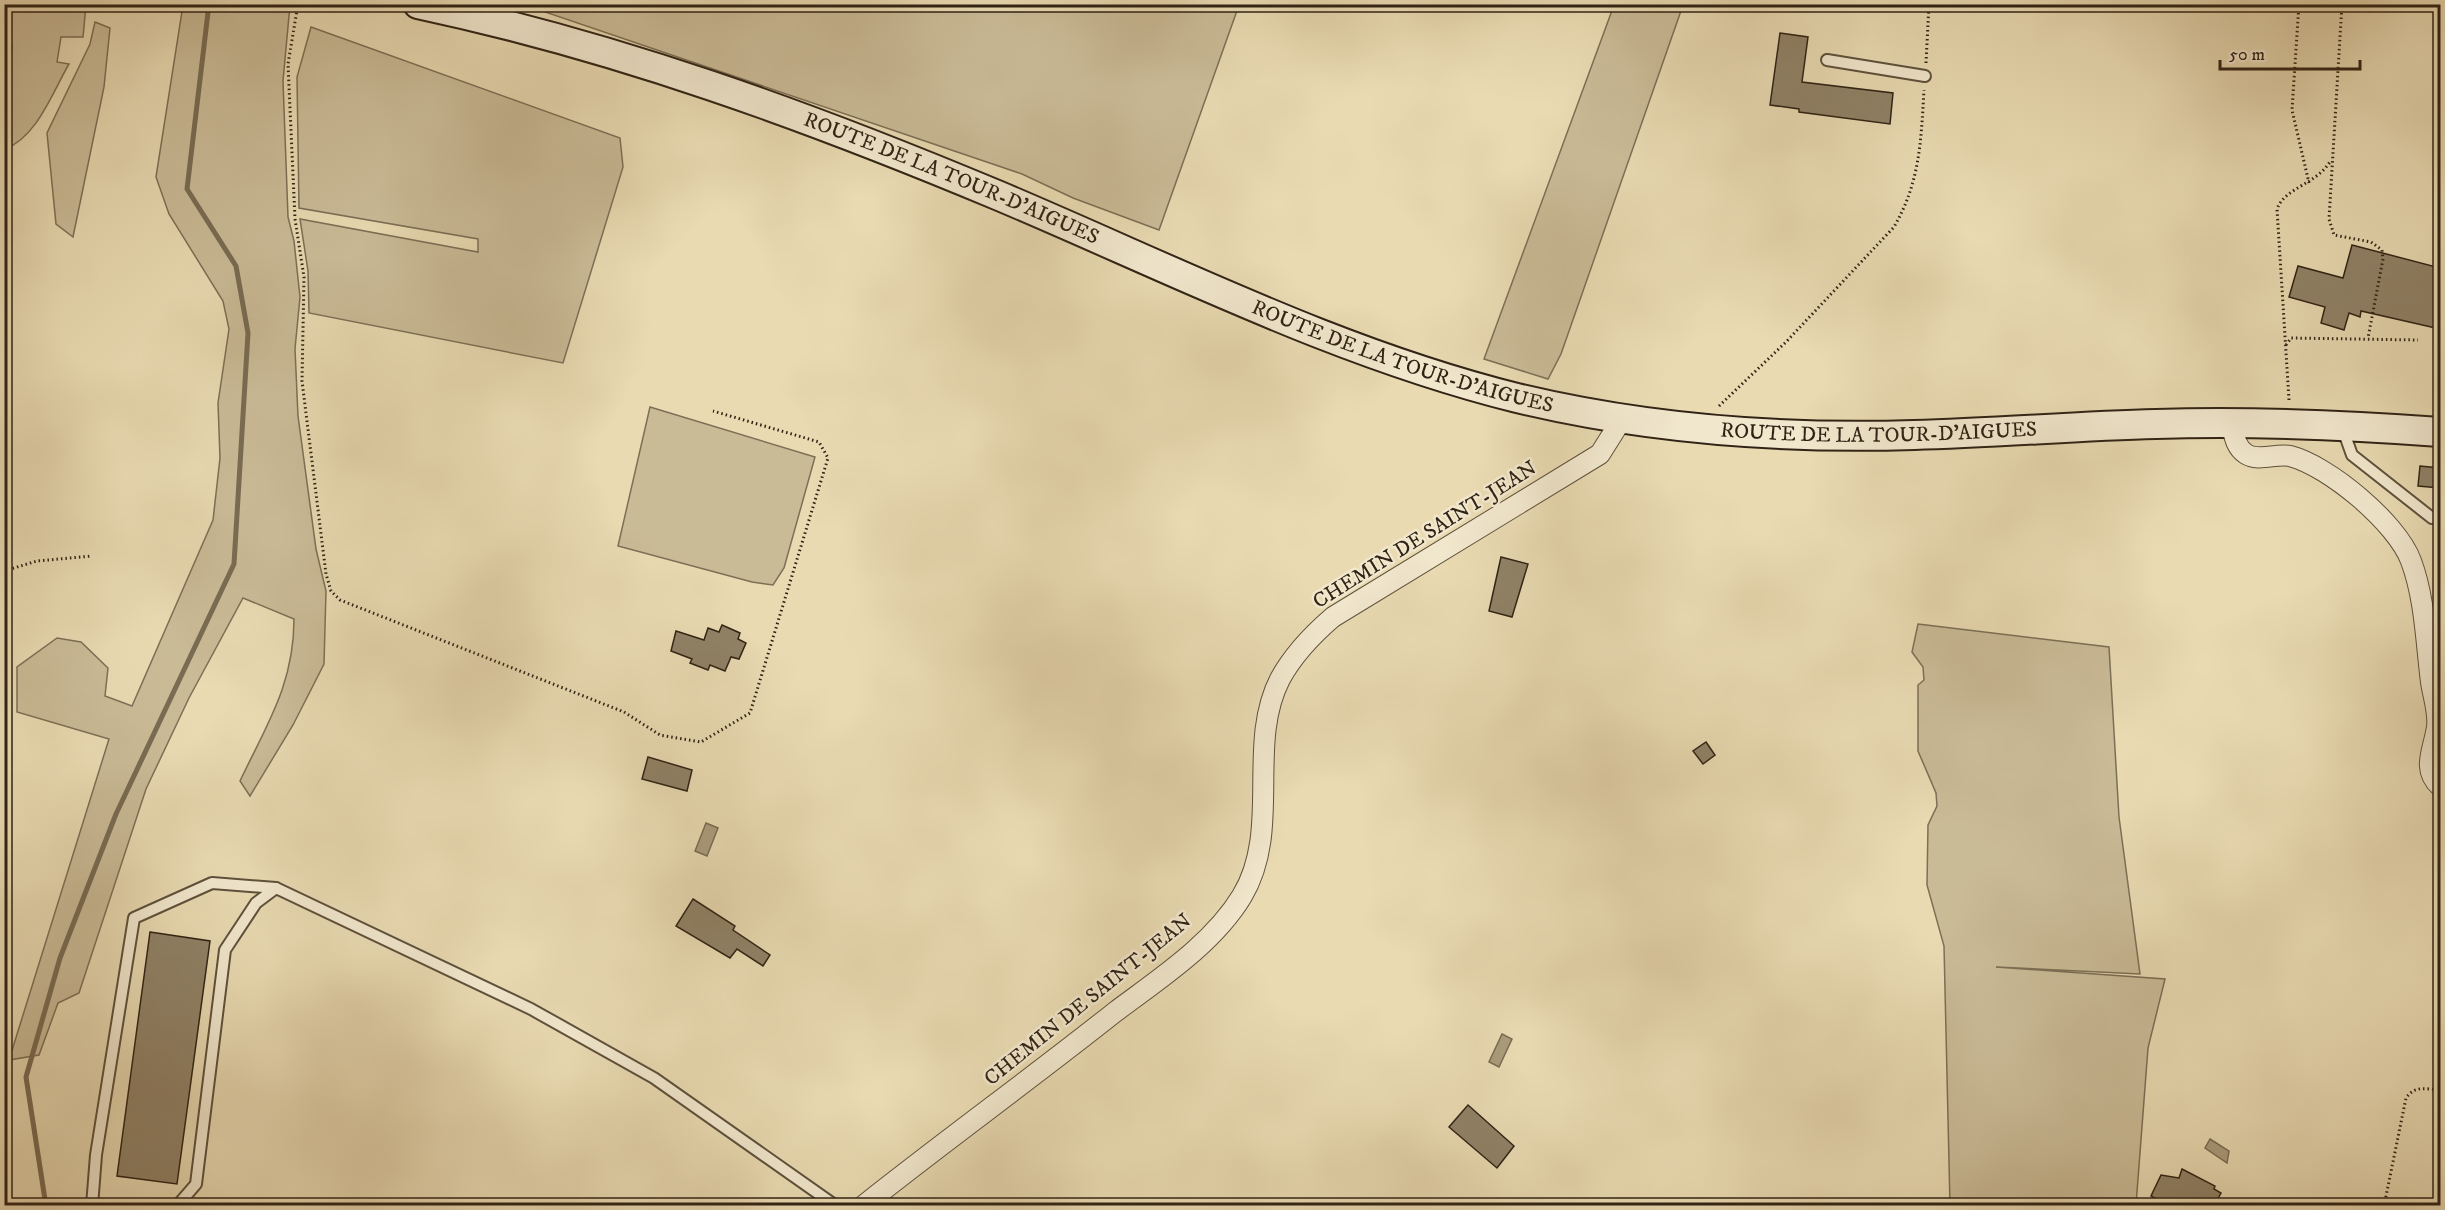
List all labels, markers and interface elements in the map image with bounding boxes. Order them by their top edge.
scale bar [2220,33,2360,71]
text: 50 m [2229,44,2265,66]
street label: ROUTE DE LA TOUR-D'AIGUES [800,107,1103,251]
street label: ROUTE DE LA TOUR-D'AIGUES [1248,294,1556,419]
street label: ROUTE DE LA TOUR-D'AIGUES [1719,416,2038,449]
street label: CHEMIN DE SAINT-JEAN [1308,455,1542,615]
street label: CHEMIN DE SAINT-JEAN [979,908,1197,1092]

